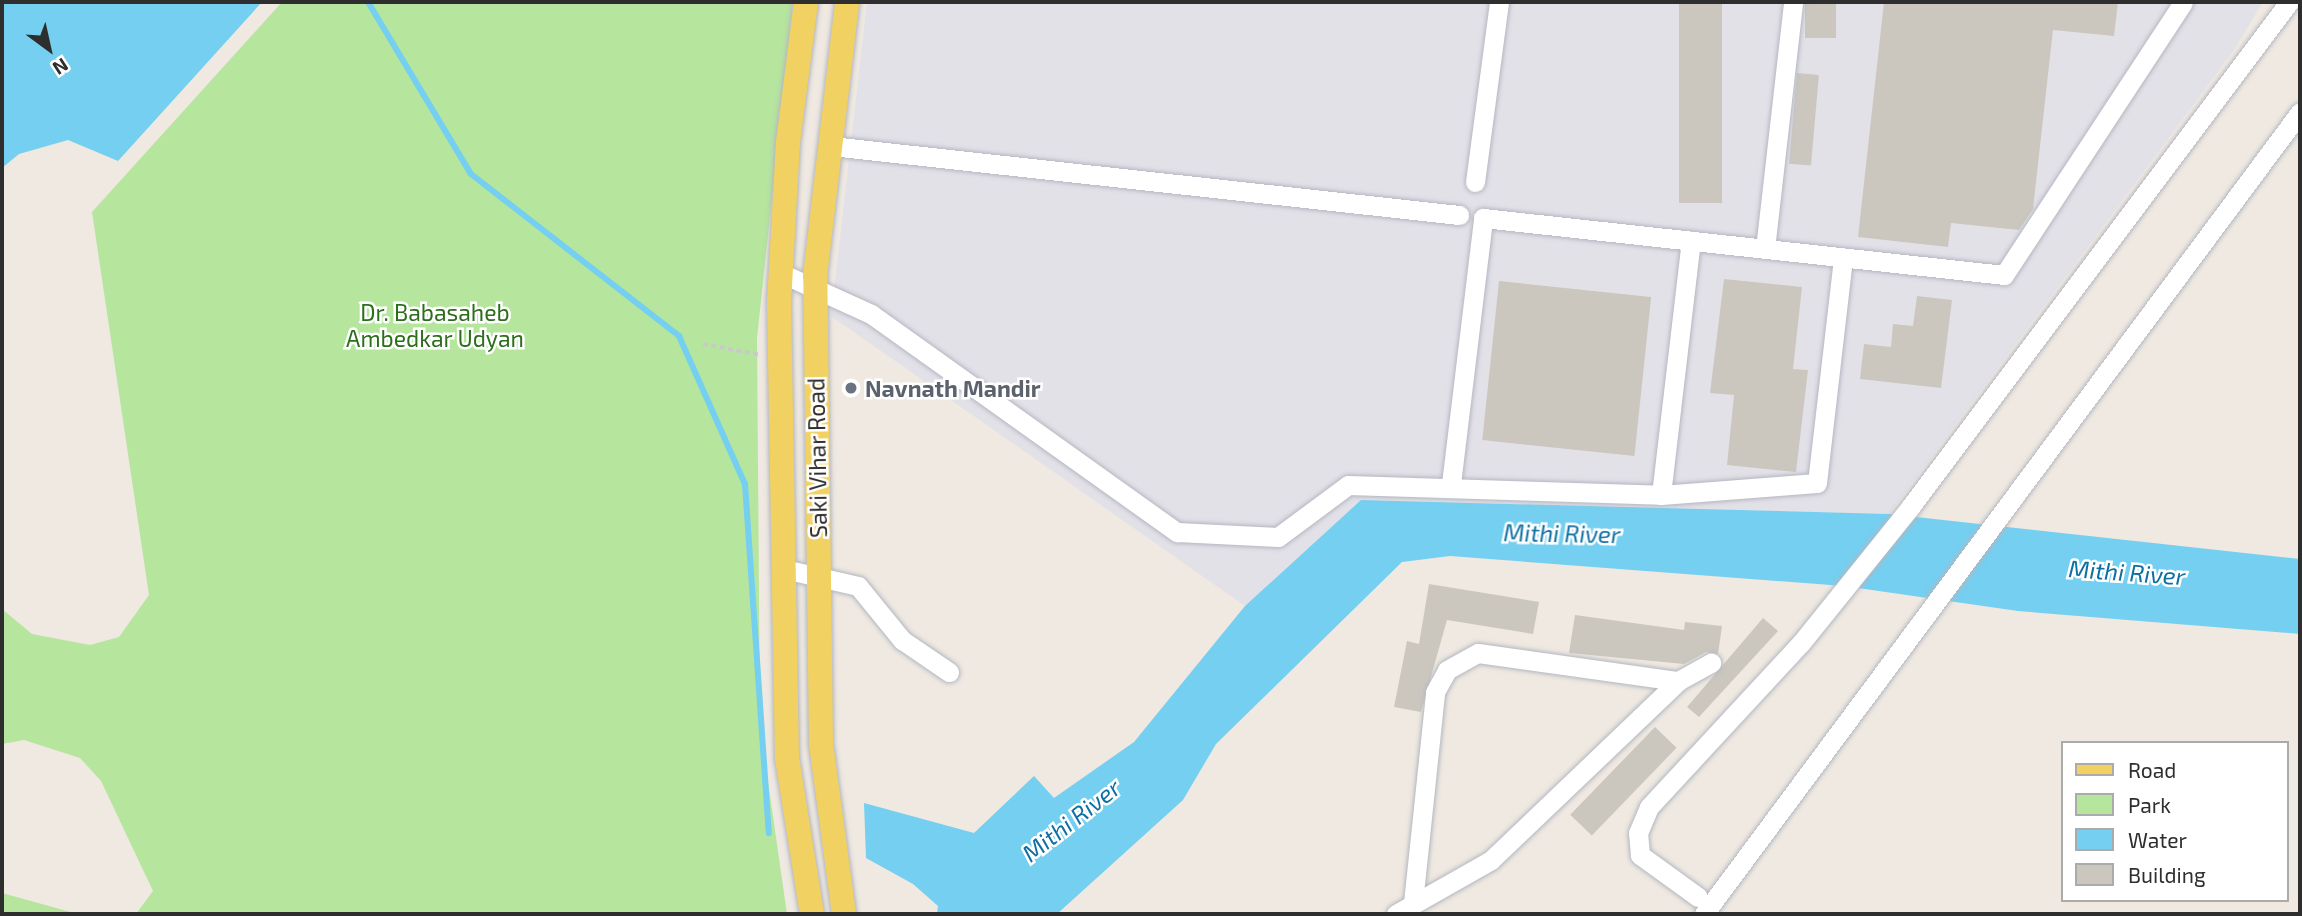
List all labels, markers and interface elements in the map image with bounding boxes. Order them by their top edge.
north arrow [14,14,84,84]
text: N [49,54,73,80]
park label: Dr. Babasaheb Ambedkar Udyan [346,298,524,352]
place label: Navnath Mandir [865,374,1041,402]
street label: Saki Vihar Road [802,377,832,539]
marker: Navnath Mandir [843,380,859,396]
water label: Mithi River [1503,518,1621,548]
water label: Mithi River [2068,554,2186,590]
legend [2060,741,2288,902]
text: Road [2128,757,2176,782]
water label: Mithi River [1016,773,1126,867]
text: Park [2128,792,2171,817]
text: Water [2128,827,2187,852]
text: Building [2128,862,2206,887]

